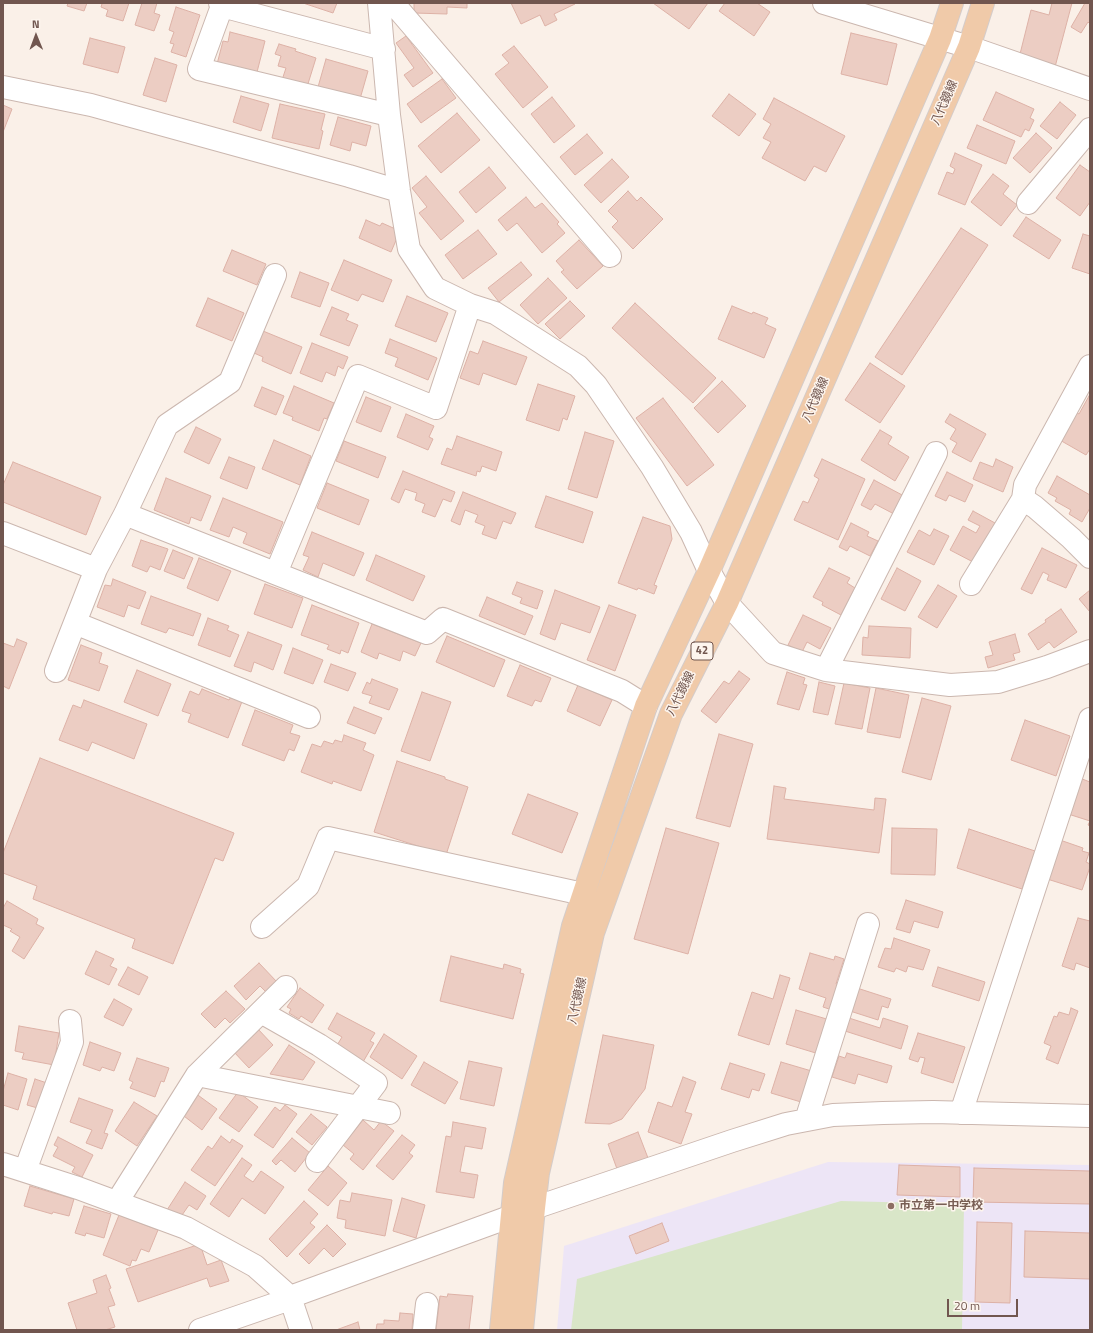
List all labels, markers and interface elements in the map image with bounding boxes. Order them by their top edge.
north arrow [16,16,56,56]
text: N [32,16,40,32]
street label: 八代鏡線 [929,78,961,128]
street label: 八代鏡線 [800,375,832,425]
road number: 42 [691,642,713,660]
street label: 八代鏡線 [664,669,698,719]
street label: 八代鏡線 [566,976,590,1026]
place label: 市立第一中学校 [899,1199,983,1213]
marker: 市立第一中学校 [886,1201,896,1211]
scale bar [949,1291,1020,1317]
text: 20 m [954,1296,980,1315]

